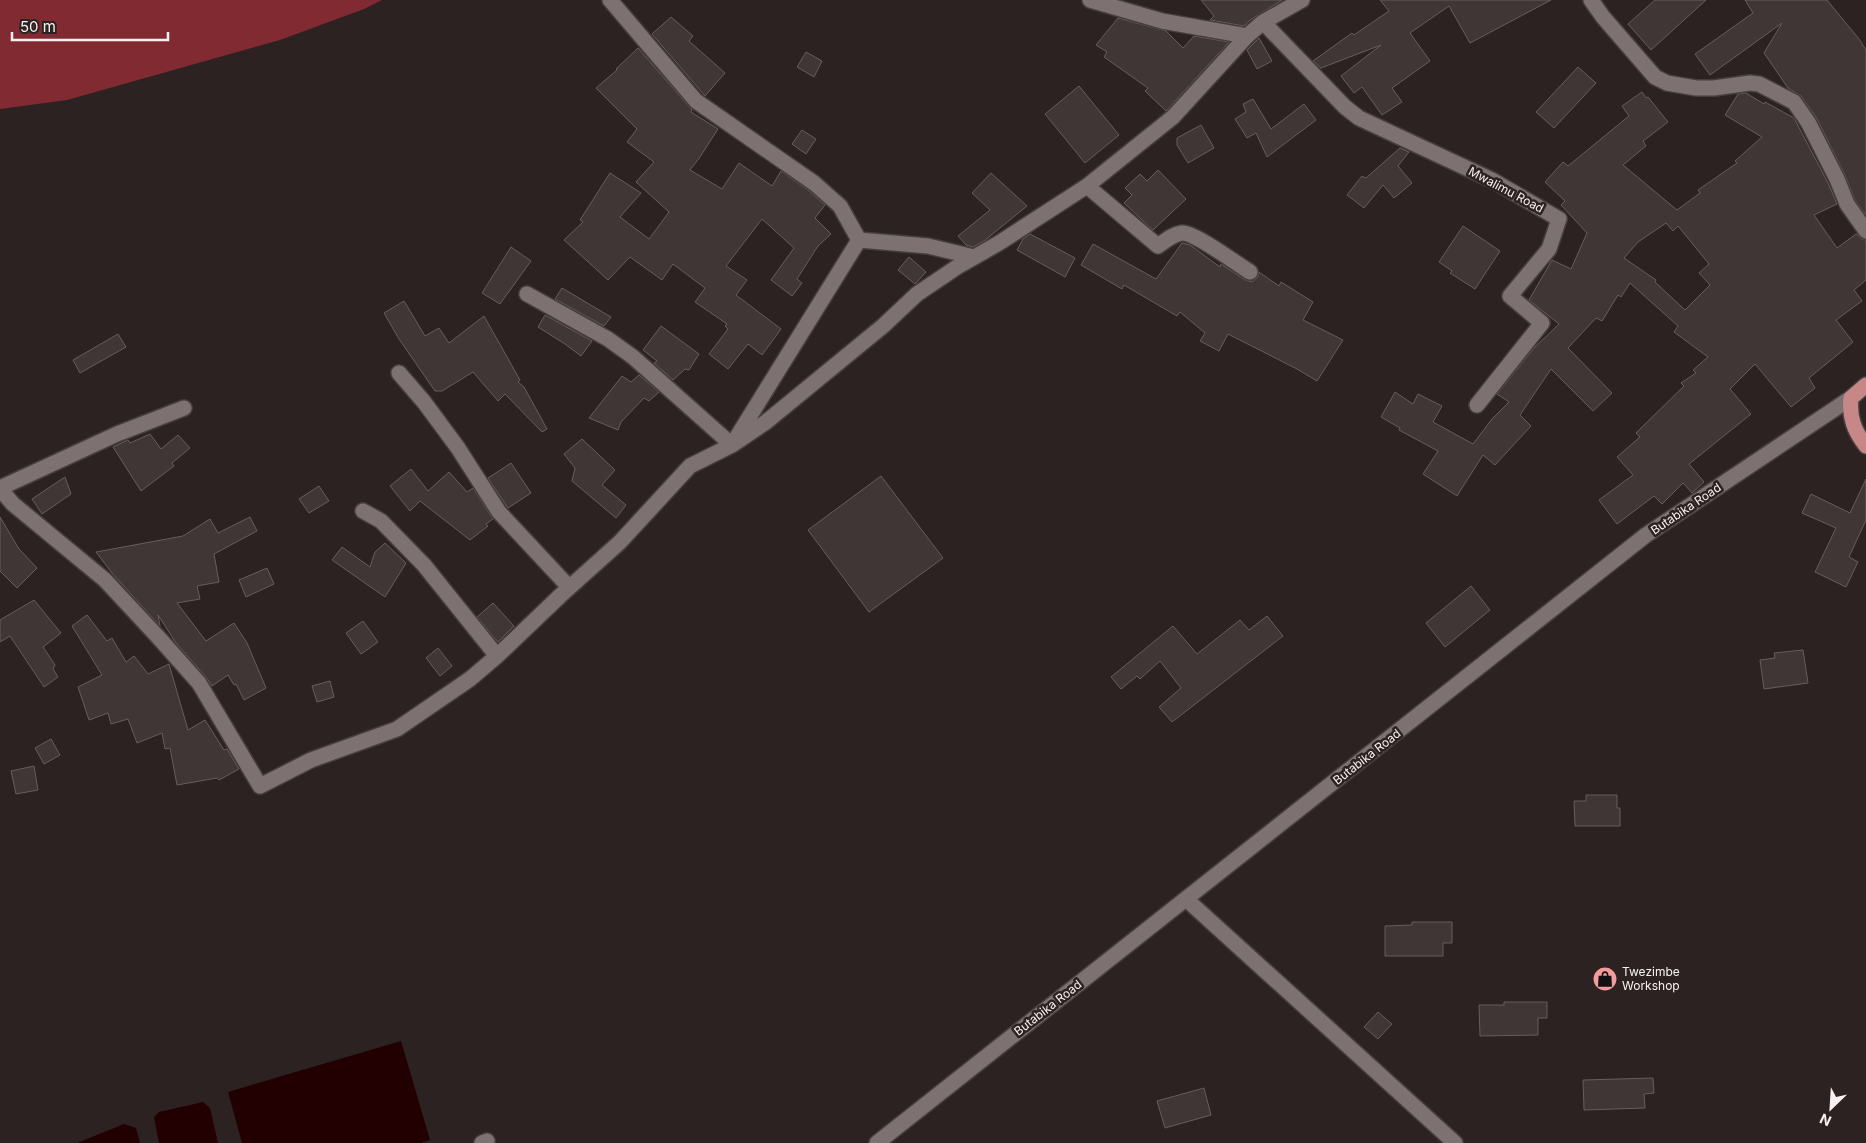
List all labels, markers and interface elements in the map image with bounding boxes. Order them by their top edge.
scale bar [12,10,169,42]
text: 50 m [20,17,56,36]
street label: Mwalimu Road [1466,163,1546,216]
street label: Butabika Road [1648,480,1724,538]
street label: Butabika Road [1330,726,1403,788]
place label: Twezimbe Workshop [1622,964,1680,993]
shop icon: Twezimbe Workshop [1592,966,1618,992]
street label: Butabika Road [1011,977,1084,1039]
north arrow [1806,1083,1856,1133]
text: N [1817,1110,1834,1130]

